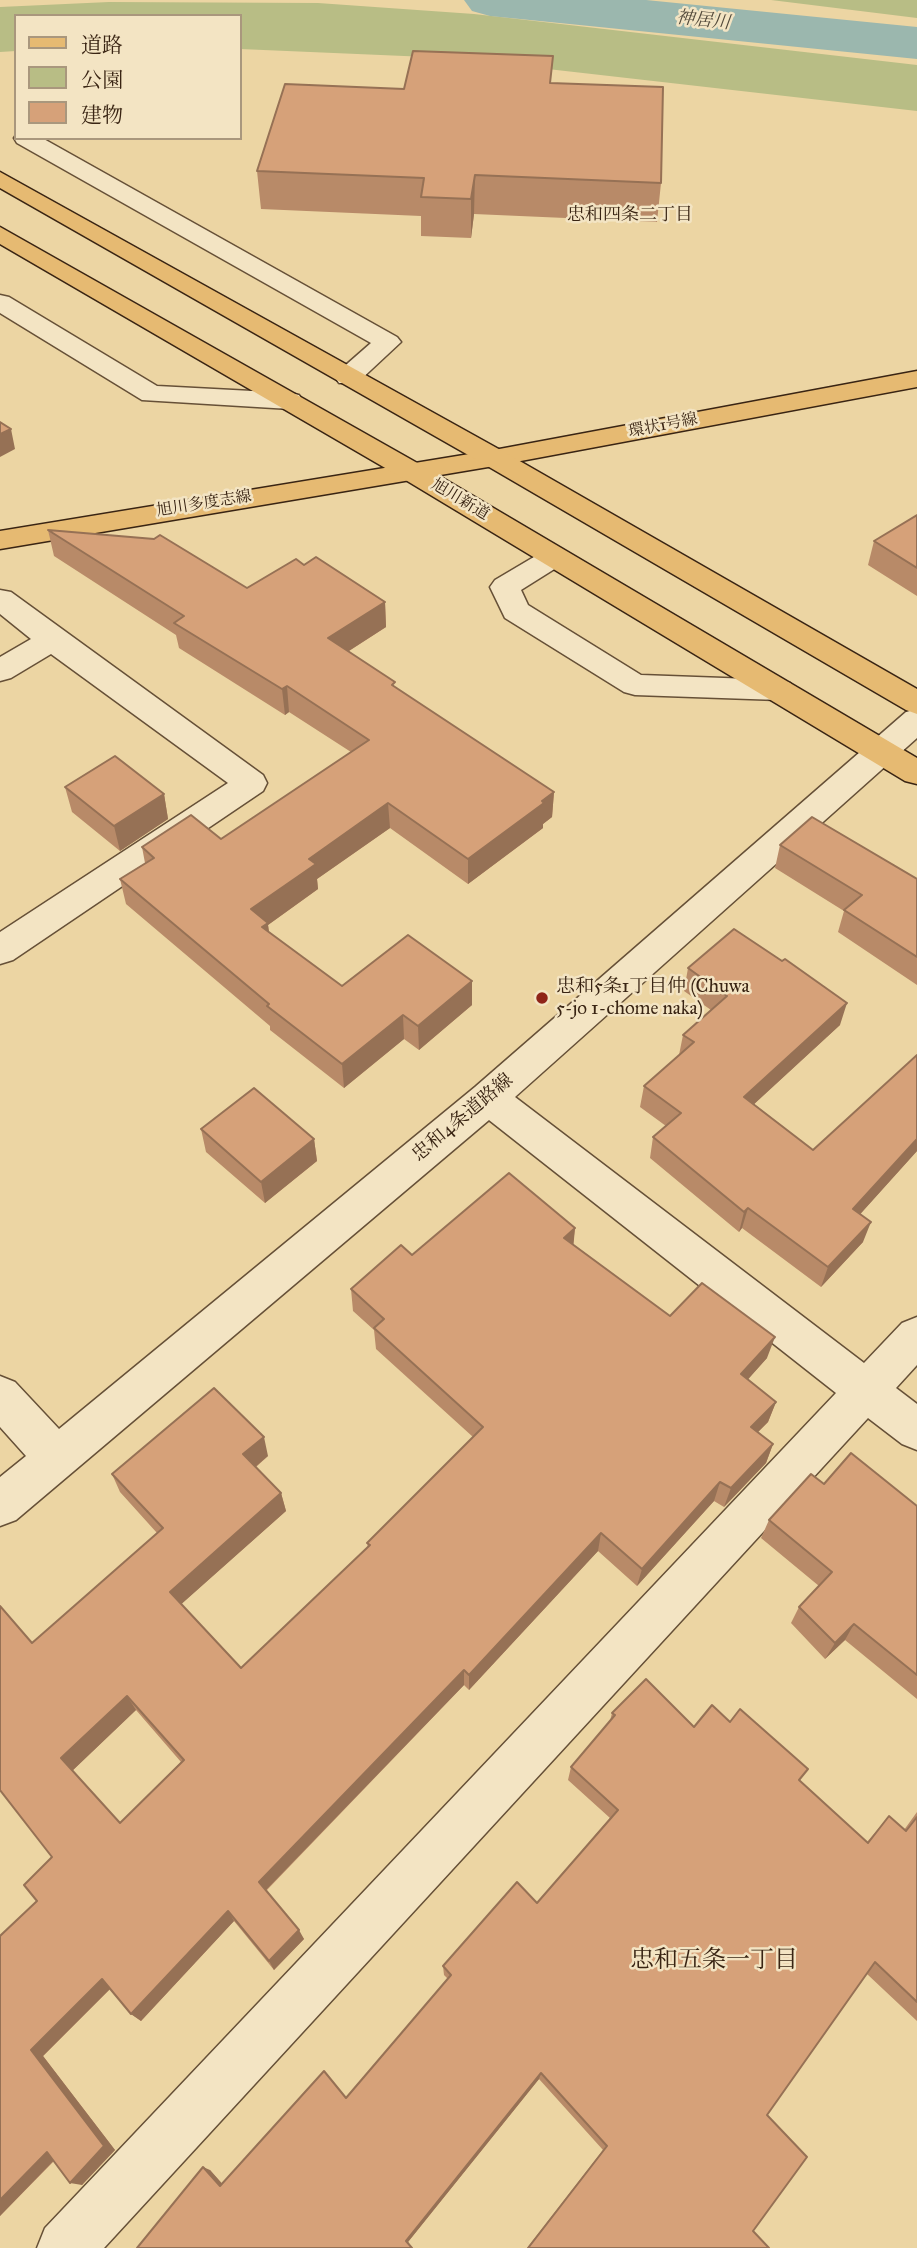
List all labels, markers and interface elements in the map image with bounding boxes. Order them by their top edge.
water label: 神居川 [675,7,731,35]
legend [14,14,242,140]
text: 道路 [81,32,123,58]
text: 公園 [81,67,123,93]
text: 建物 [81,102,123,128]
district label: 忠和四条二丁目 [567,205,693,227]
street label: 環状1号線 [627,410,699,442]
street label: 旭川新道 [428,475,492,525]
street label: 旭川多度志線 [155,487,253,521]
place label: 忠和5条1丁目仲 (Chuwa 5-jo 1-chome naka) [556,976,749,1020]
marker: 忠和5条1丁目仲 (Chuwa 5-jo 1-chome naka) [534,990,550,1006]
street label: 忠和4条道路線 [408,1069,518,1167]
district label: 忠和五条一丁目 [630,1947,798,1975]

